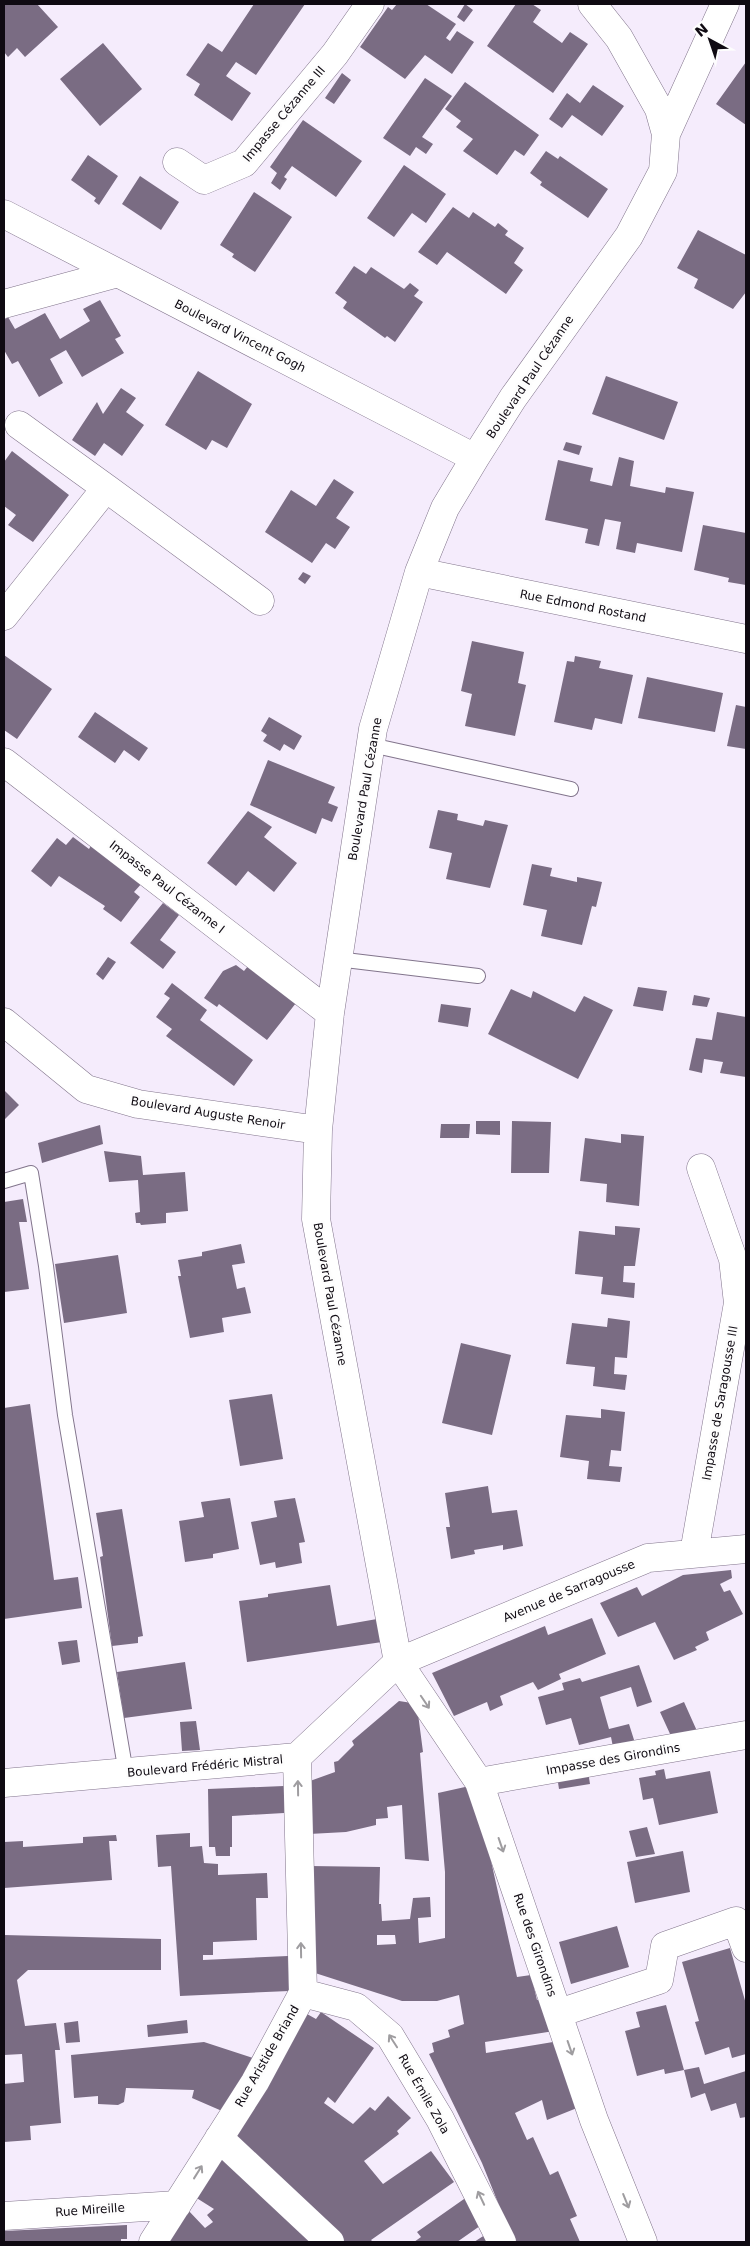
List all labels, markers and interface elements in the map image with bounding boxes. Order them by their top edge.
north arrow [685,15,735,65]
text: N [692,20,711,40]
street label: Impasse Cézanne III [240,63,328,165]
street label: Boulevard Vincent Gogh [172,297,308,375]
street label: Boulevard Paul Cézanne [484,313,576,441]
street label: Rue Edmond Rostand [519,587,647,625]
street label: Boulevard Paul Cézanne [345,716,385,862]
street label: Impasse Paul Cézanne I [107,838,227,936]
street label: Boulevard Auguste Renoir [130,1094,286,1132]
street label: Boulevard Paul Cézanne [310,1221,350,1367]
street label: Impasse de Saragousse III [699,1325,741,1481]
street label: Avenue de Sarragousse [501,1557,637,1625]
one-way arrow [420,1695,430,1709]
street label: Impasse des Girondins [545,1740,681,1778]
street label: Boulevard Frédéric Mistral [126,1752,284,1780]
one-way arrow [293,1780,302,1796]
one-way arrow [497,1837,506,1852]
street label: Rue des Girondins [511,1891,559,1999]
one-way arrow [297,1942,306,1958]
street label: Rue Aristide Briand [232,2003,302,2109]
one-way arrow [388,2035,398,2049]
one-way arrow [566,2040,575,2056]
street label: Rue Émile Zola [395,2051,453,2136]
one-way arrow [193,2165,203,2179]
one-way arrow [476,2191,485,2206]
one-way arrow [622,2193,632,2208]
street label: Rue Mireille [55,2201,125,2219]

